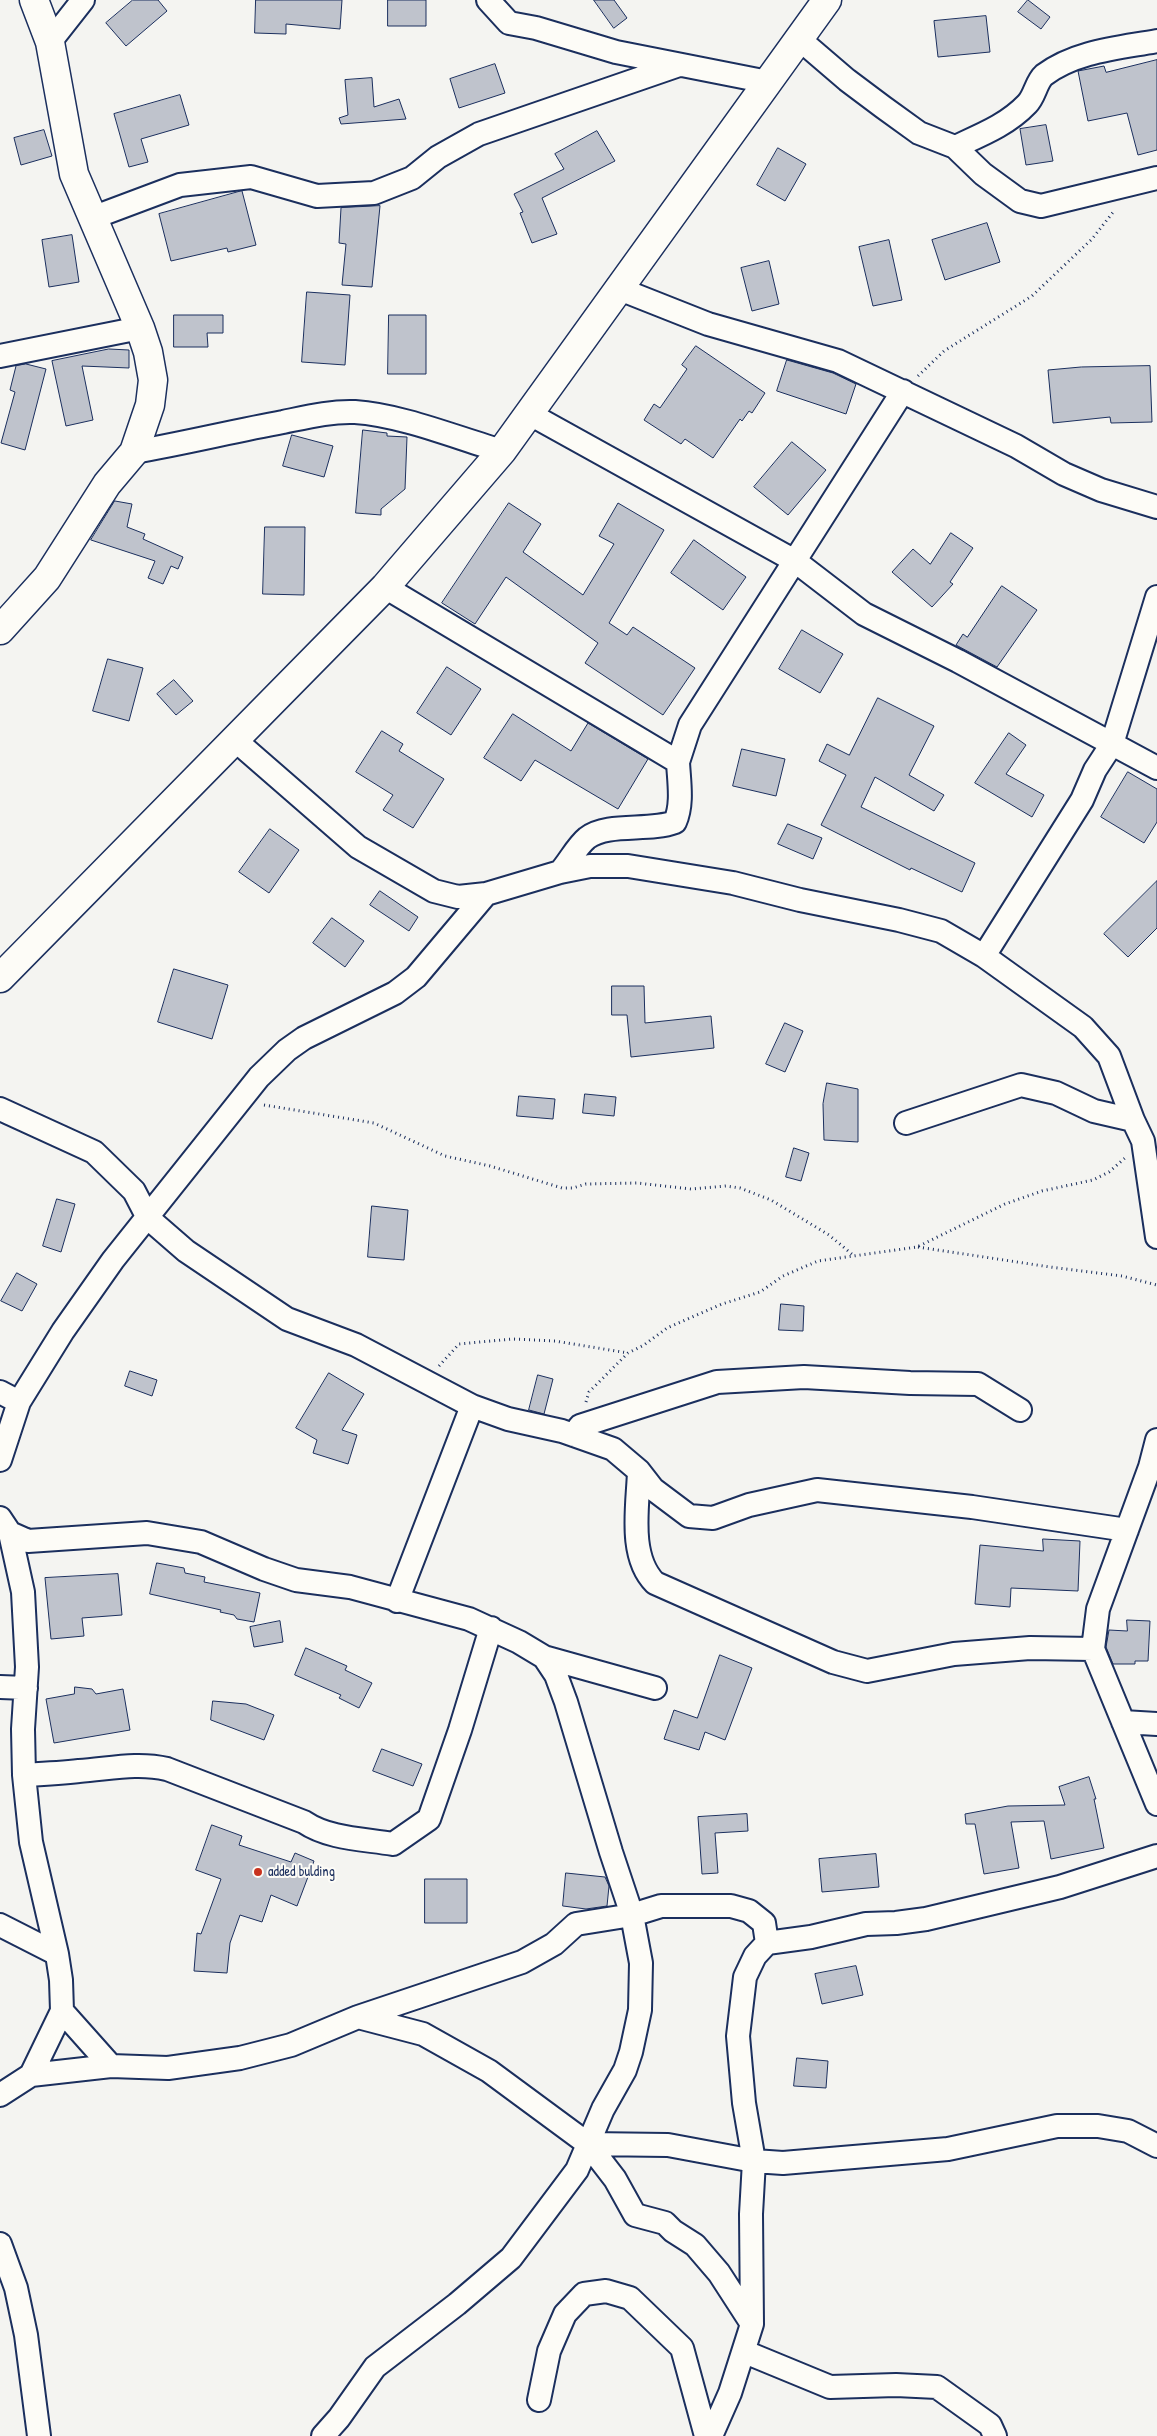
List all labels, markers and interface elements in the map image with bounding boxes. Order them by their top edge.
place label: added bulding [268,1864,335,1880]
marker: added bulding [252,1866,264,1878]

